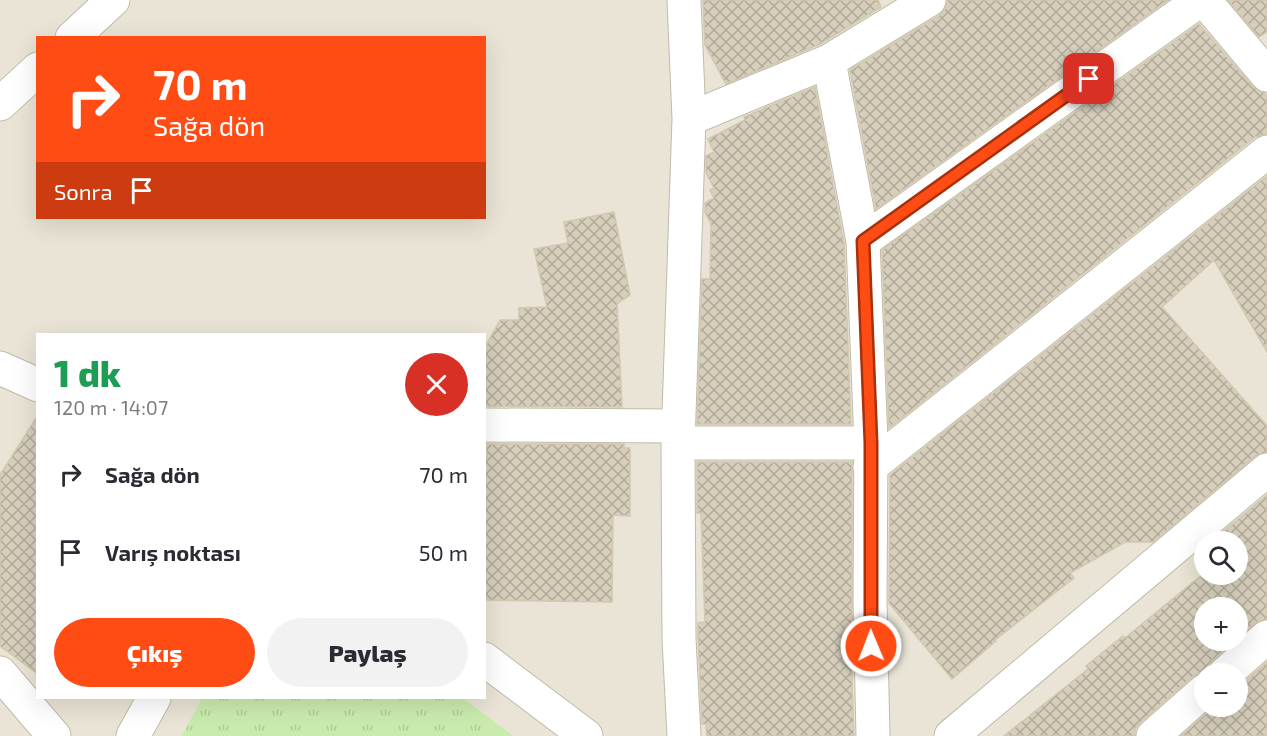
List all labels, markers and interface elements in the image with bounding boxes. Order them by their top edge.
pin [1063,53,1114,104]
text: 70 m [153,58,248,108]
icon: right [54,60,132,138]
icon: arrive [1072,62,1105,95]
text: Sağa dön [153,109,265,141]
icon: arrive [125,174,158,207]
text: Sonra [54,178,113,204]
text: 1 dk [54,351,121,394]
button: close [405,353,468,416]
text: 120 m · 14:07 [54,395,168,419]
icon: right [54,458,87,491]
text: Sağa dön [105,461,200,487]
text: 70 m [419,461,468,487]
map controls [1194,531,1248,717]
button: search [1194,531,1248,585]
icon: arrive [54,536,87,569]
text: Varış noktası [105,539,241,565]
text: 50 m [419,539,468,565]
button: + [1194,597,1248,651]
position arrow [839,614,903,678]
button: Çıkış [54,618,255,687]
button: Paylaş [267,618,468,687]
button: − [1194,663,1248,717]

